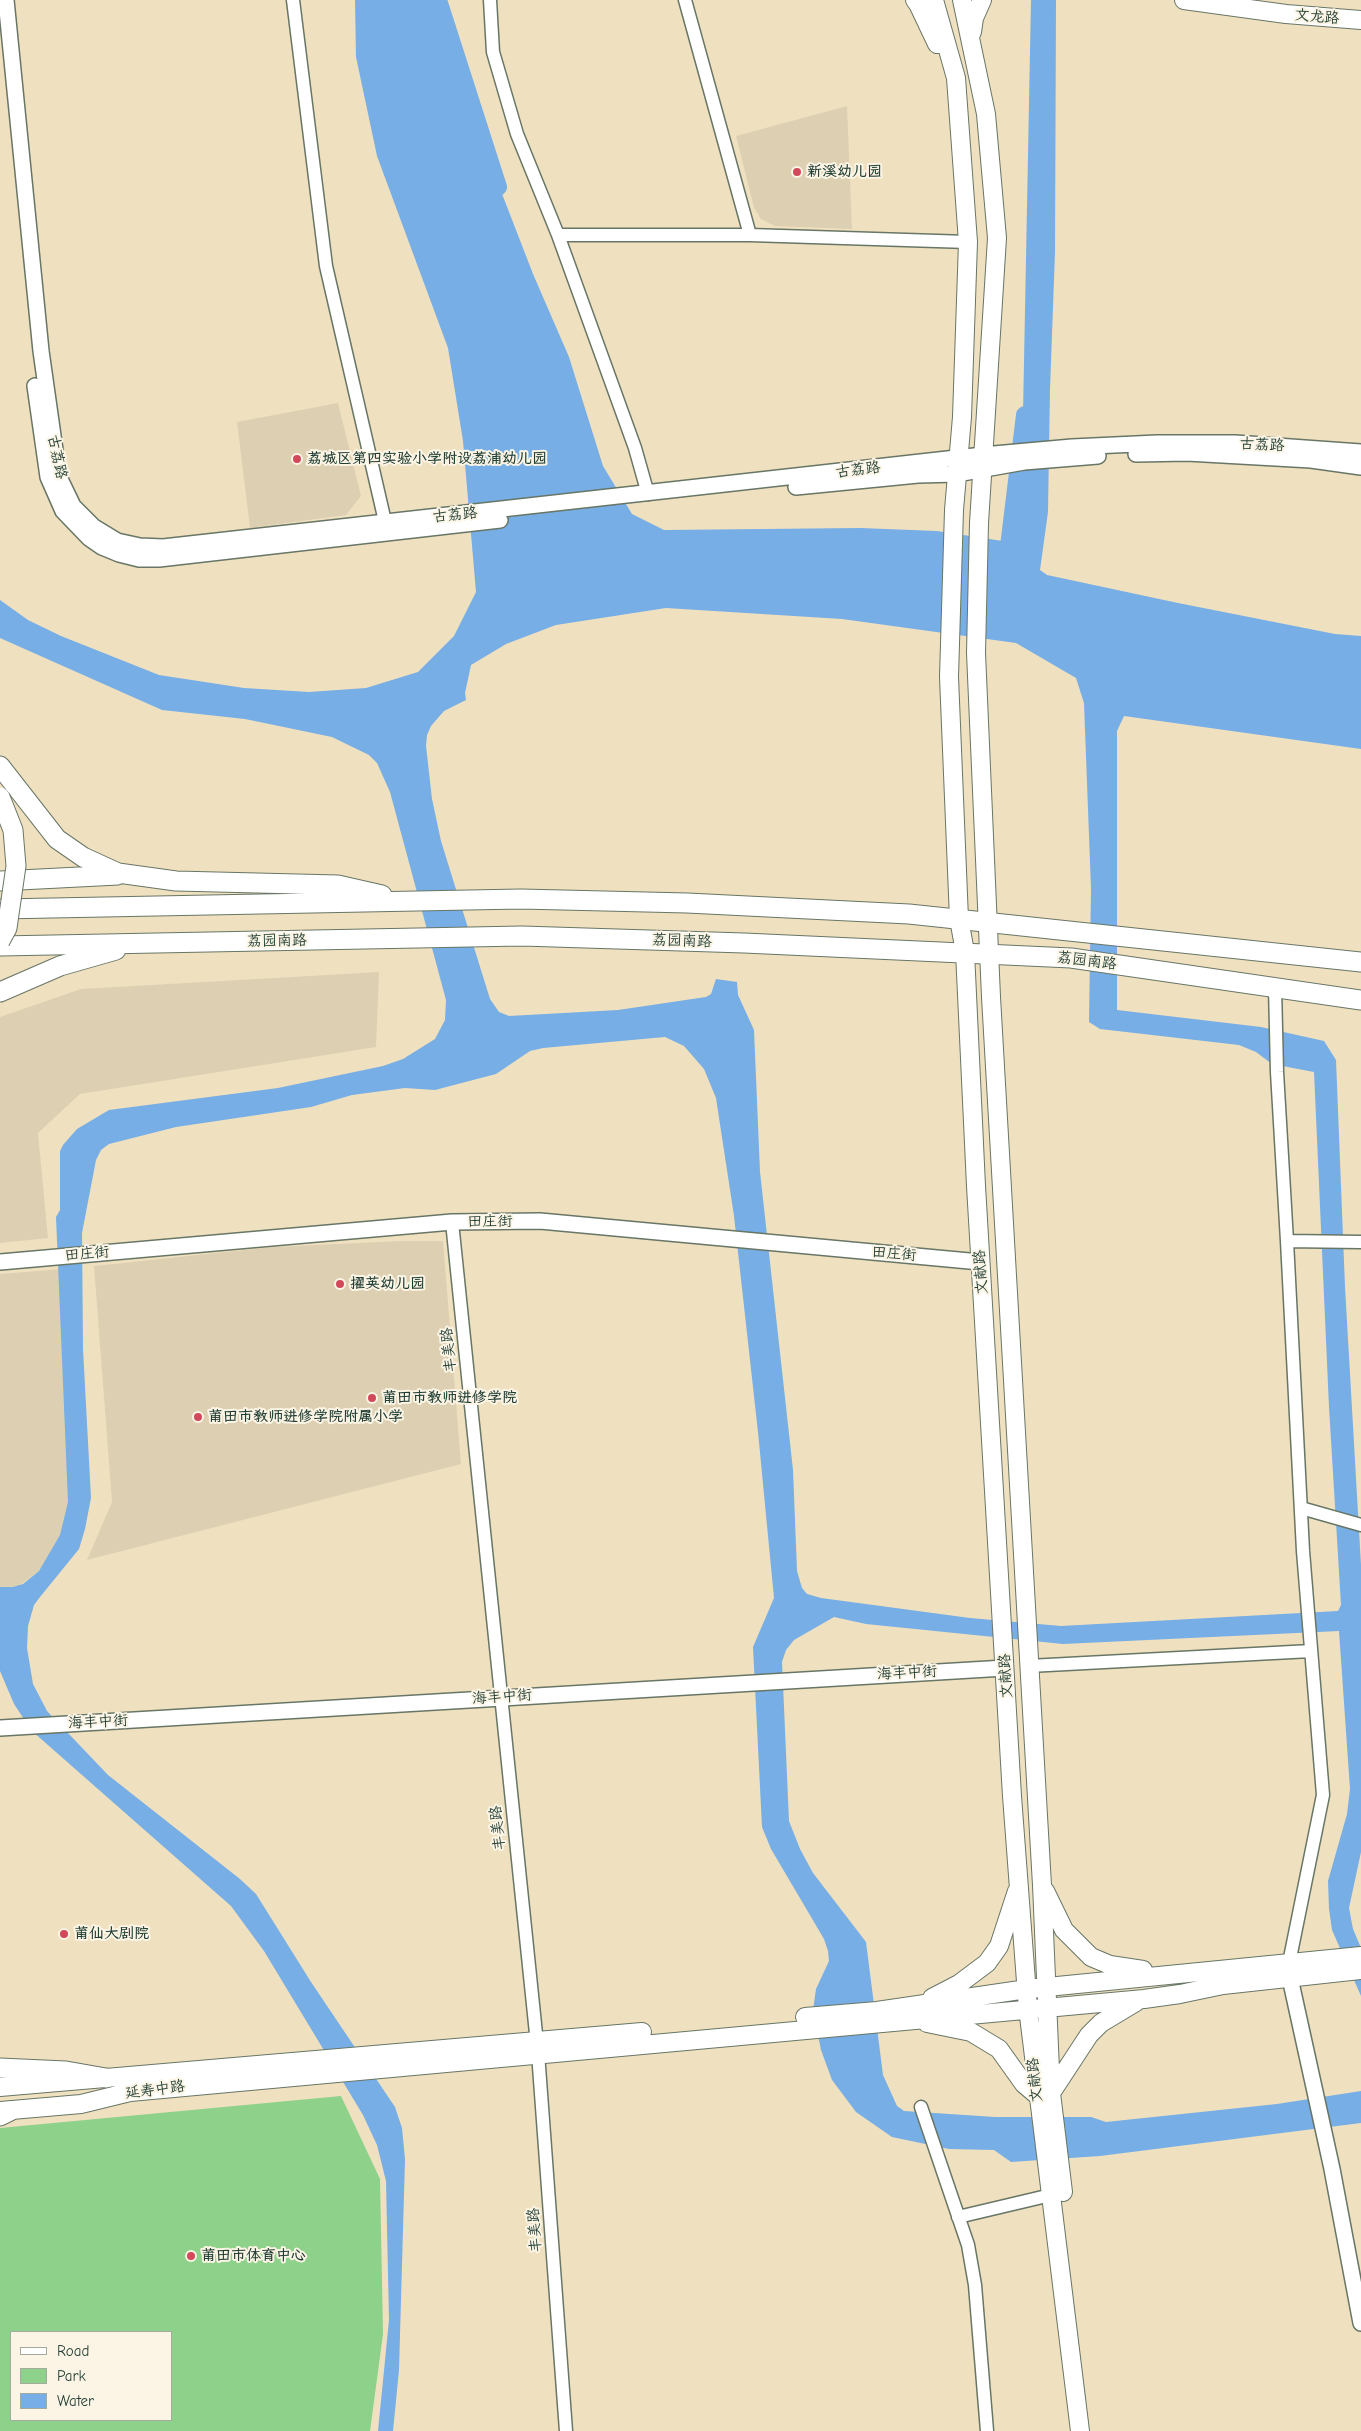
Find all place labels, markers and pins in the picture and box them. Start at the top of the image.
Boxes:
place label: 新溪幼儿园 [807,163,882,181]
marker: 新溪幼儿园 [791,166,803,178]
place label: 荔城区第四实验小学附设荔浦幼儿园 [307,450,547,468]
marker: 荔城区第四实验小学附设荔浦幼儿园 [291,453,303,465]
place label: 擢英幼儿园 [350,1275,425,1293]
marker: 擢英幼儿园 [334,1278,346,1290]
place label: 莆田市教师进修学院 [382,1389,517,1407]
marker: 莆田市教师进修学院 [366,1392,378,1404]
place label: 莆田市教师进修学院附属小学 [208,1408,403,1426]
marker: 莆田市教师进修学院附属小学 [192,1411,204,1423]
place label: 莆仙大剧院 [74,1925,149,1943]
marker: 莆仙大剧院 [58,1928,70,1940]
place label: 莆田市体育中心 [201,2247,306,2265]
marker: 莆田市体育中心 [185,2250,197,2262]

